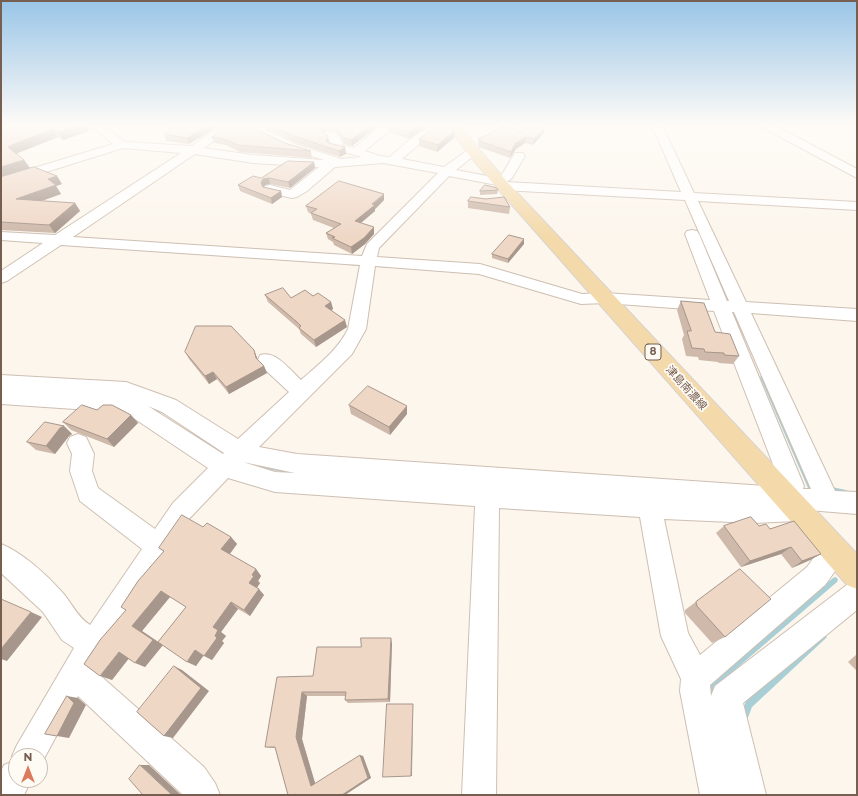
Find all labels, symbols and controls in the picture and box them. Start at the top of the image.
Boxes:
road number: 8 [645,344,661,360]
street label: 津島南濃線 [663,363,709,413]
north arrow [8,748,48,788]
text: N [24,750,32,764]

